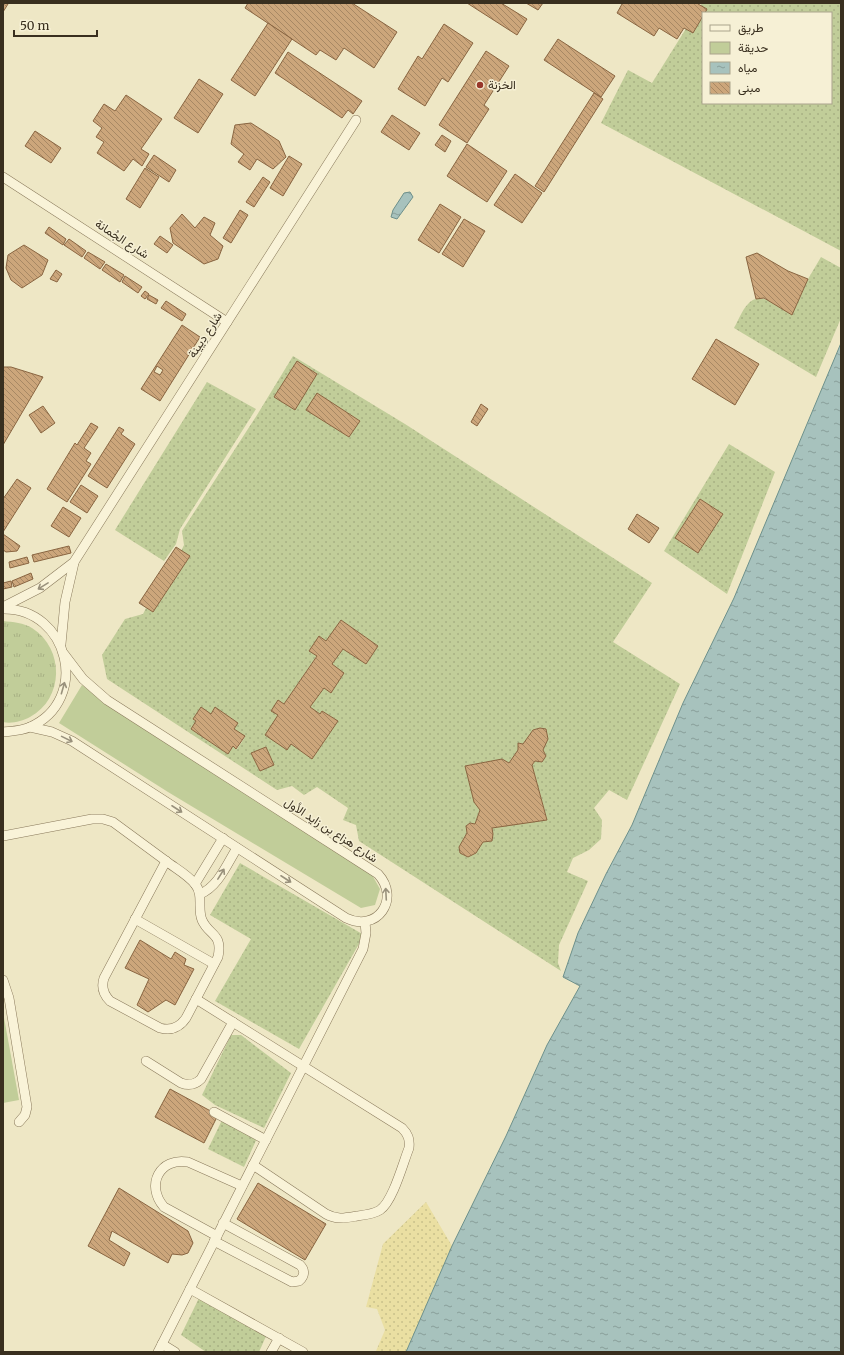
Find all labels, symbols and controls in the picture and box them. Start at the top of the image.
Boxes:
scale bar [14,12,97,38]
legend [702,12,832,104]
text: 50 m [20,18,49,33]
text: طريق [738,20,764,36]
text: حديقة [738,40,768,55]
text: مياه [738,60,757,75]
place label: الخزنة [488,77,516,93]
marker: الخزنة [475,80,485,90]
text: مبنى [738,80,760,96]
street label: شارع الجُمانة [91,216,152,263]
street label: شارع دِيينة [184,309,227,361]
one-way arrow [38,582,49,590]
one-way arrow [60,681,67,694]
one-way arrow [61,736,73,743]
street label: شارع هزاع بن زايد الأول [281,794,381,867]
one-way arrow [171,805,183,813]
one-way arrow [217,869,225,880]
one-way arrow [280,875,291,883]
one-way arrow [382,888,390,901]

